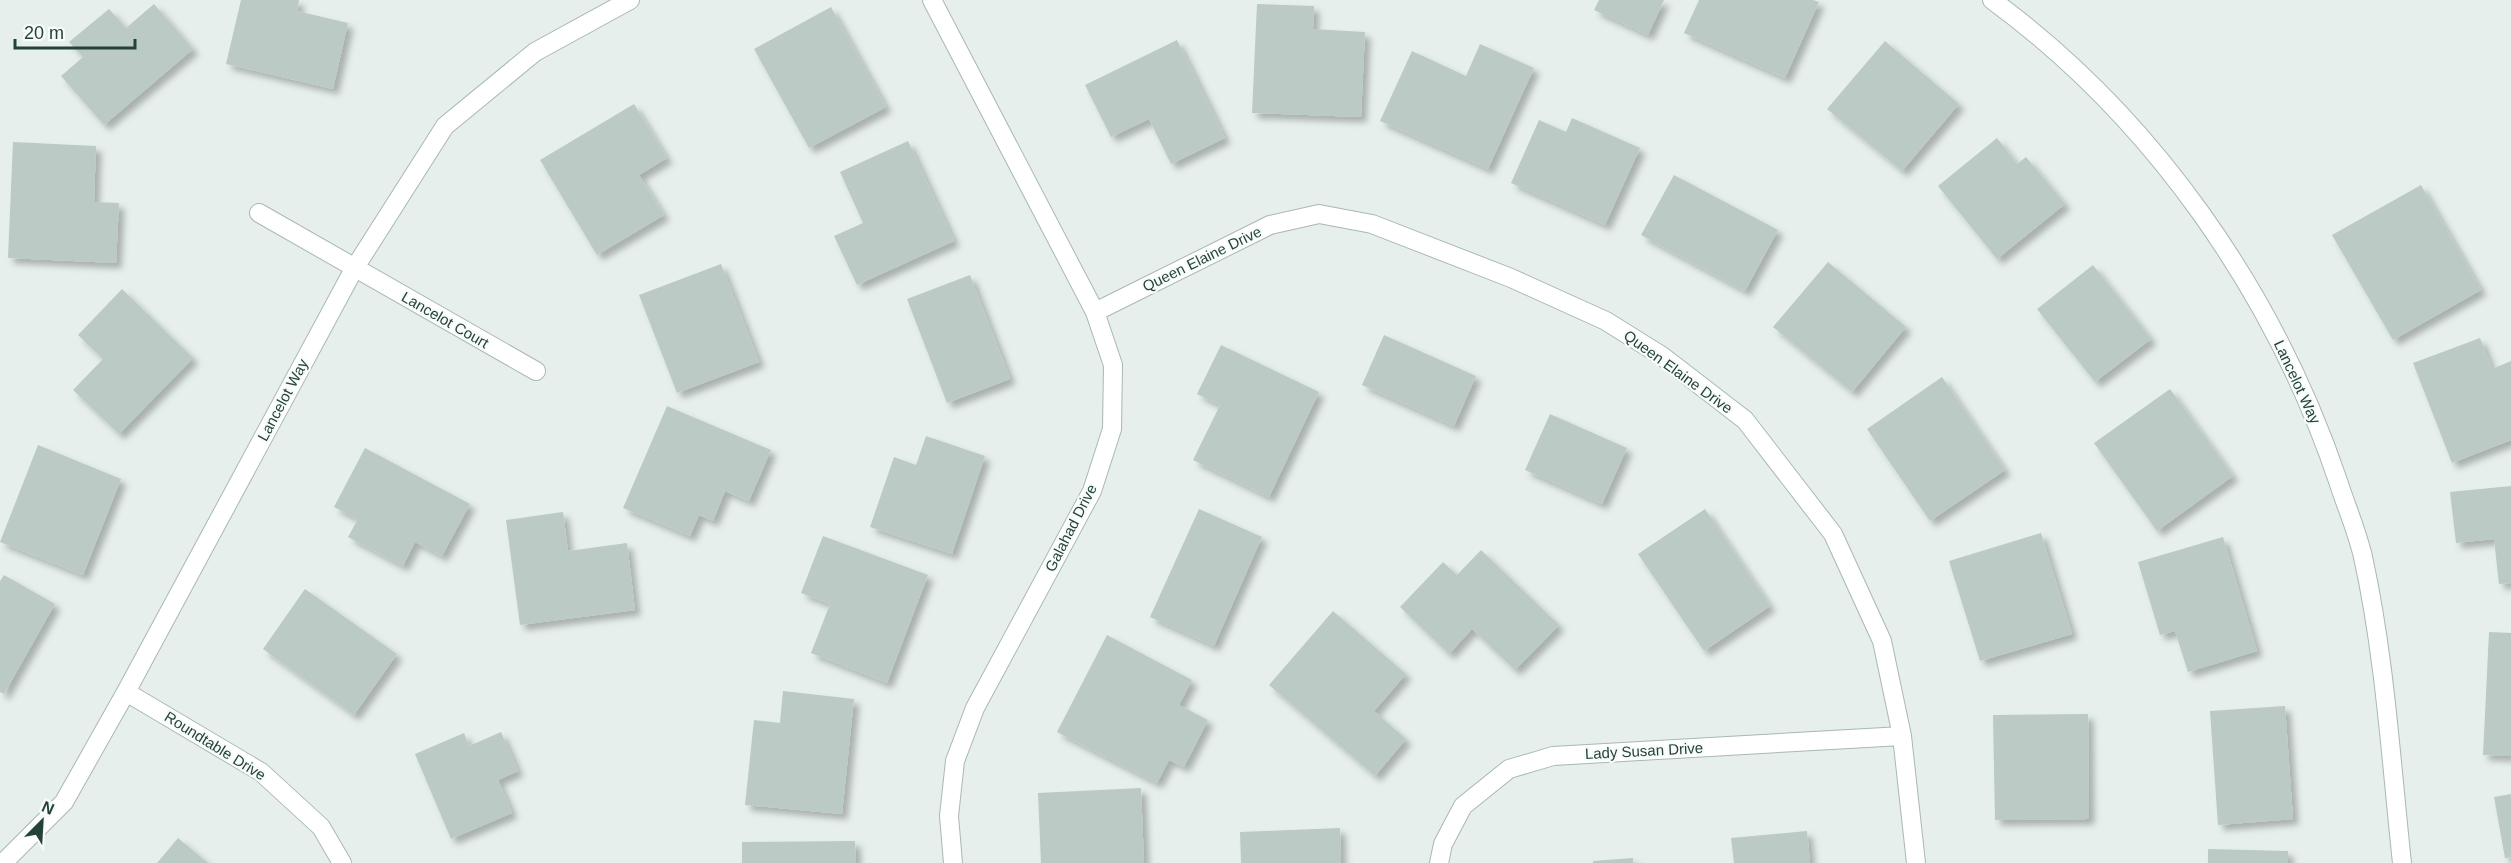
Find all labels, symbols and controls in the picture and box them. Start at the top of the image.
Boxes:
scale bar [15,12,135,50]
text: 20 m [24,23,64,43]
street label: Queen Elaine Drive [1140,222,1264,295]
street label: Lancelot Court [399,288,492,352]
street label: Queen Elaine Drive [1621,326,1736,417]
street label: Lancelot Way [2271,337,2324,427]
street label: Lancelot Way [254,355,311,444]
street label: Galahad Drive [1041,481,1100,574]
street label: Roundtable Drive [162,708,269,783]
street label: Lady Susan Drive [1584,739,1704,762]
north arrow [12,791,72,851]
text: N [39,798,57,818]

